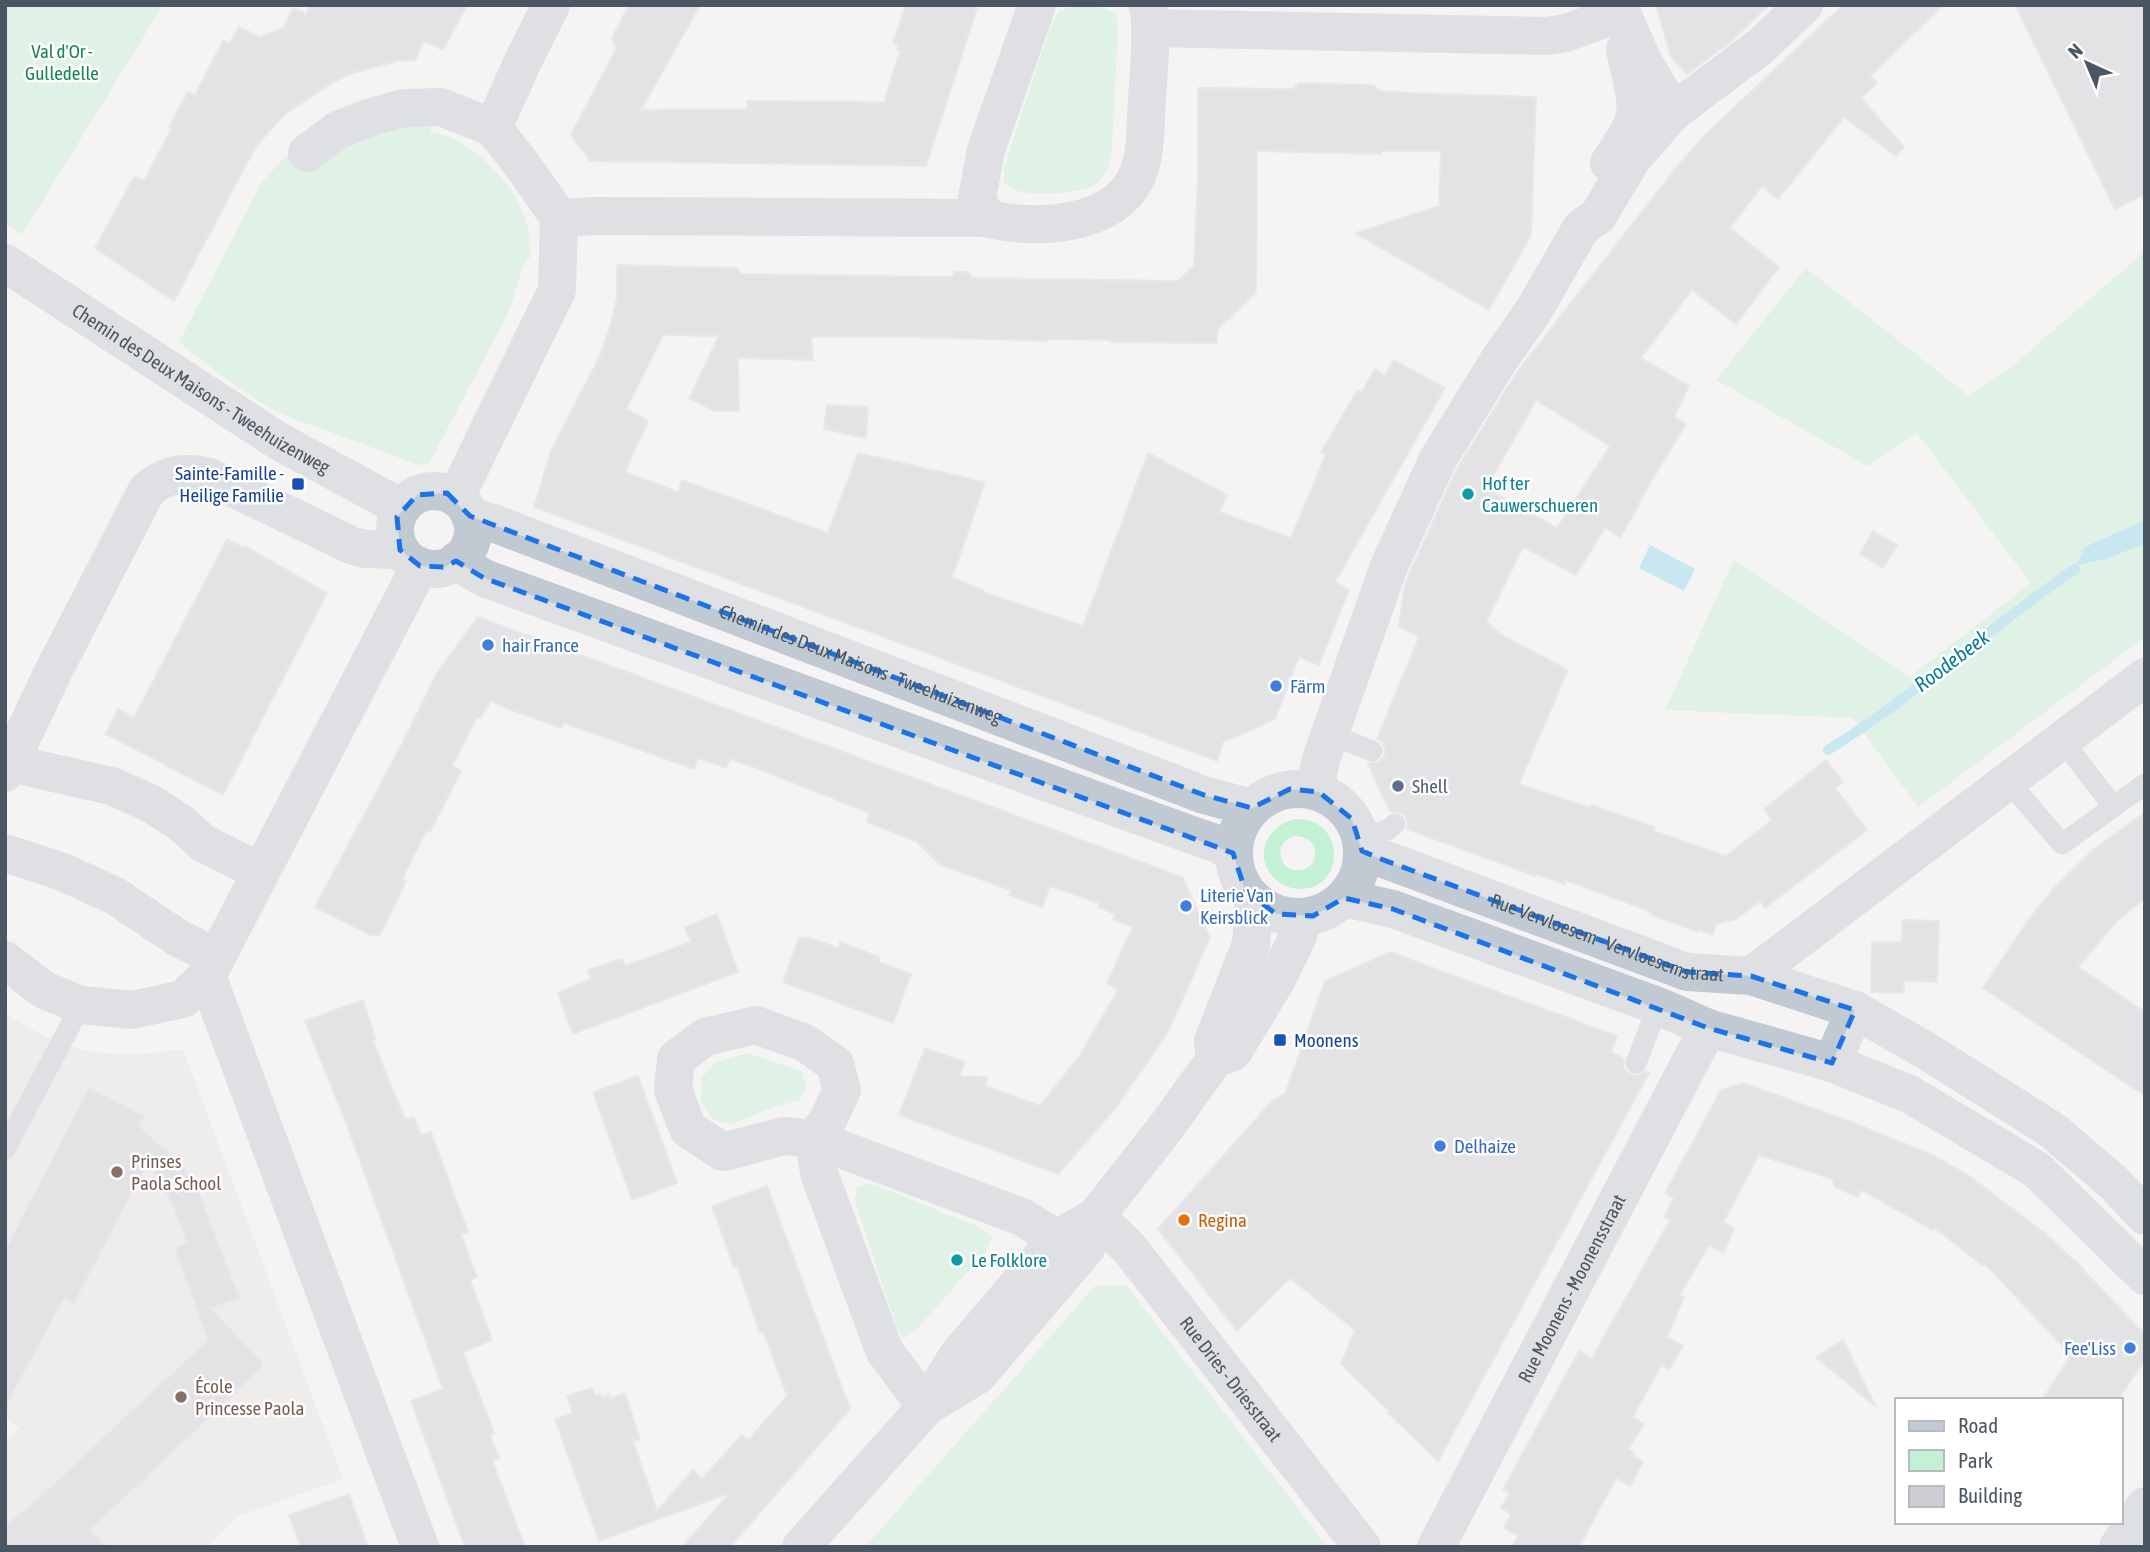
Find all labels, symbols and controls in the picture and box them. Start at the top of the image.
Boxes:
north arrow [2052,28,2122,98]
text: N [2064,39,2087,63]
park label: Val d'Or - Gulledelle [25,40,99,84]
street label: Chemin des Deux Maisons - Tweehuizenweg [68,299,335,478]
place label: Sainte-Famille - Heilige Familie [175,462,284,506]
place label: Hof ter Cauwerschueren [1482,472,1598,516]
marker: Sainte-Famille - Heilige Familie [290,476,306,492]
marker: Hof ter Cauwerschueren [1460,486,1476,502]
street label: Chemin des Deux Maisons - Tweehuizenweg [717,600,1006,728]
water label: Roodebeek [1909,624,1994,696]
place label: hair France [502,634,579,656]
marker: hair France [480,637,496,653]
place label: Färm [1290,675,1325,697]
marker: Färm [1268,678,1284,694]
place label: Shell [1412,775,1448,797]
marker: Shell [1390,778,1406,794]
place label: Literie Van Keirsblick [1200,884,1274,928]
street label: Rue Vervloesem - Vervloesemstraat [1488,889,1724,985]
marker: Literie Van Keirsblick [1178,898,1194,914]
place label: Moonens [1294,1029,1359,1051]
marker: Moonens [1272,1032,1288,1048]
place label: Delhaize [1454,1135,1516,1157]
marker: Delhaize [1432,1138,1448,1154]
place label: Prinses Paola School [131,1150,221,1194]
marker: Prinses Paola School [109,1164,125,1180]
street label: Rue Moonens - Moonensstraat [1513,1191,1630,1386]
place label: Regina [1198,1209,1247,1231]
marker: Regina [1176,1212,1192,1228]
place label: Le Folklore [971,1249,1047,1271]
marker: Le Folklore [949,1252,965,1268]
street label: Rue Dries - Driesstraat [1176,1312,1287,1446]
place label: Fee'Liss [2064,1337,2116,1359]
marker: Fee'Liss [2122,1340,2138,1356]
place label: École Princesse Paola [195,1375,304,1419]
marker: École Princesse Paola [173,1389,189,1405]
legend [1895,1398,2122,1524]
text: Road [1958,1413,1998,1437]
text: Park [1958,1448,1993,1472]
text: Building [1958,1483,2022,1507]

